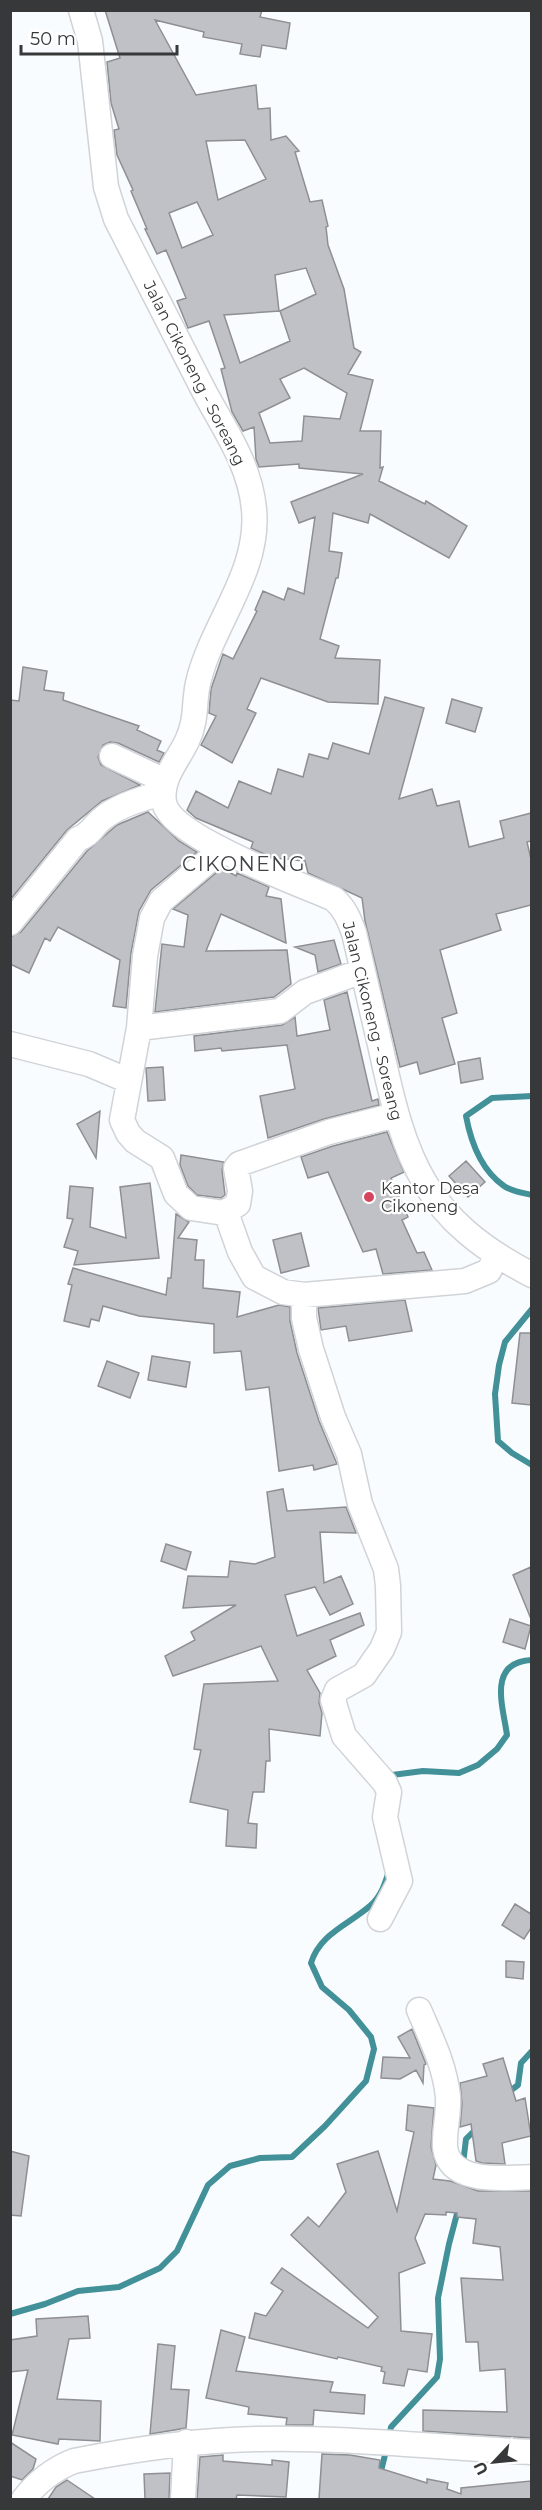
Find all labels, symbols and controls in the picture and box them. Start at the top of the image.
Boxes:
scale bar [21,18,177,56]
text: 50 m [30,28,76,50]
street label: Jalan Cikoneng - Soreang [139,277,249,469]
district label: CIKONENG [182,852,306,876]
street label: Jalan Cikoneng - Soreang [338,919,406,1123]
place label: Kantor Desa Cikoneng [381,1179,479,1216]
marker: Kantor Desa Cikoneng [362,1190,376,1204]
north arrow [464,2432,524,2492]
text: U [470,2459,492,2478]

